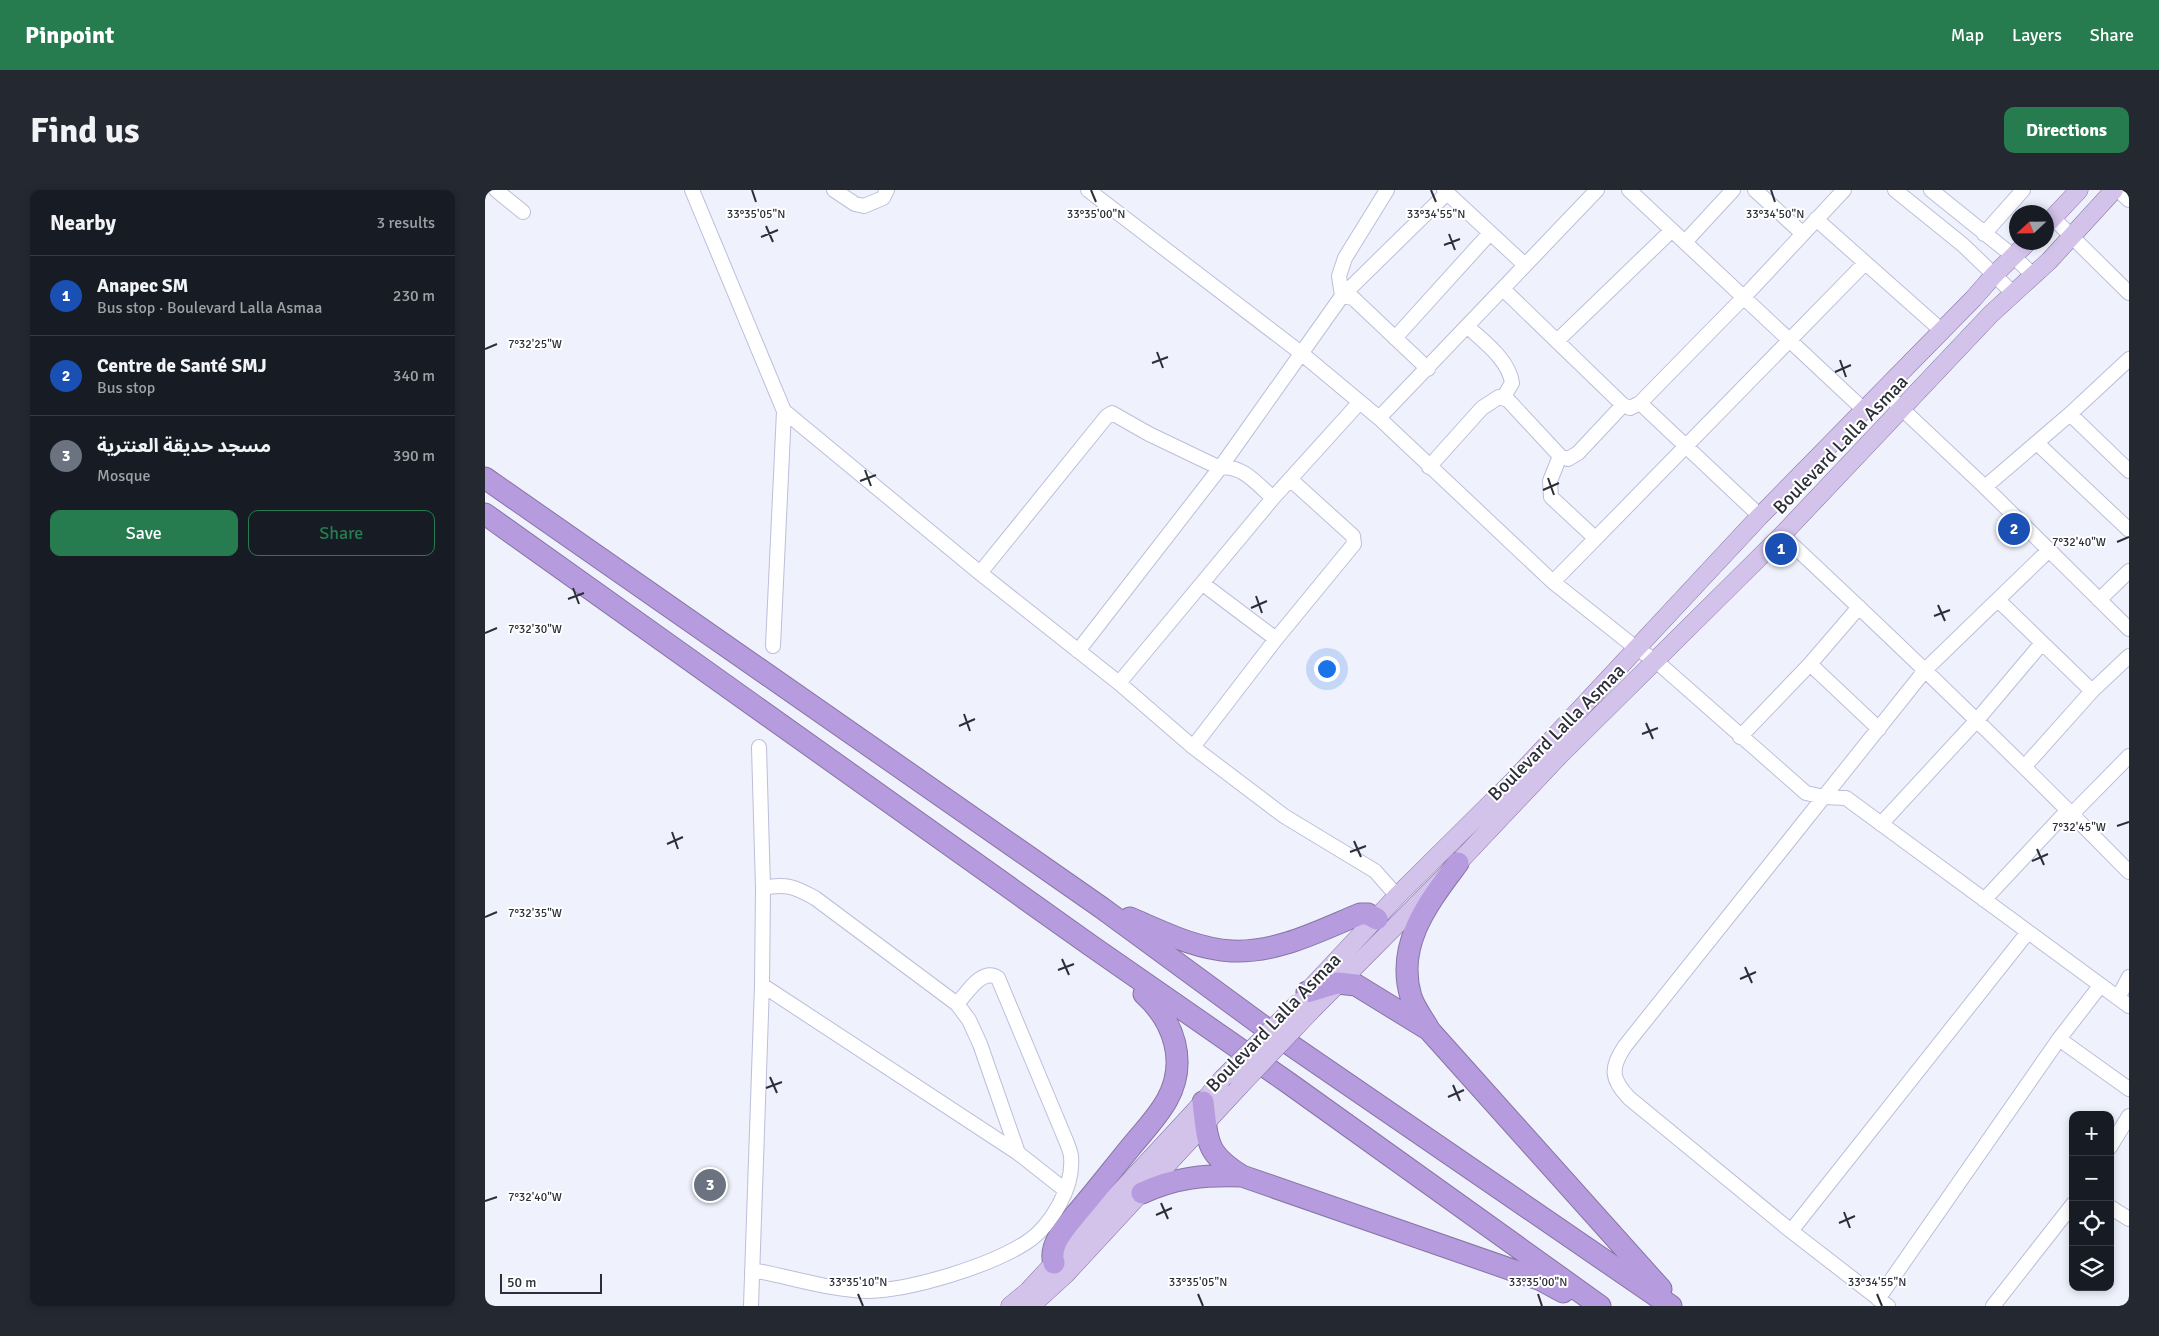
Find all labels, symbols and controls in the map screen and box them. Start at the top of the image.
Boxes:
text: Pinpoint [25,20,114,50]
text: Map [1951,24,1984,46]
text: Layers [2012,24,2062,46]
text: Share [2090,24,2134,46]
button: Directions [2004,107,2129,153]
text: Find us [30,109,140,152]
north arrow [2009,205,2054,250]
text: 33°35'05"N [727,207,785,222]
text: 33°35'00"N [1067,207,1125,222]
text: 33°34'55"N [1407,207,1465,222]
text: 33°34'50"N [1746,207,1804,222]
text: Nearby [50,210,116,236]
text: 3 results [376,213,435,233]
text: Anapec SM [97,274,188,298]
text: 1 [62,286,70,306]
text: 230 m [393,286,435,306]
text: Bus stop · Boulevard Lalla Asmaa [97,298,322,318]
text: 7°32'25"W [508,337,562,352]
text: Centre de Santé SMJ [97,354,267,378]
text: 2 [62,366,70,386]
text: 340 m [393,366,435,386]
street label: Boulevard Lalla Asmaa [1768,370,1913,519]
text: Bus stop [97,378,155,398]
text: مسجد حديقة العنترية [97,434,271,458]
text: 3 [62,446,70,466]
text: 390 m [393,446,435,466]
text: Mosque [97,466,150,486]
button: Save [50,510,238,556]
button: Share [248,510,435,556]
pin: 2 [1998,510,2030,548]
pin: 1 [1765,530,1797,568]
text: 7°32'40"W [2052,535,2106,550]
text: 7°32'30"W [508,622,562,637]
your location [1314,656,1340,682]
street label: Boulevard Lalla Asmaa [1483,659,1630,806]
text: 7°32'45"W [2052,820,2106,835]
text: 7°32'35"W [508,906,562,921]
street label: Boulevard Lalla Asmaa [1201,948,1346,1097]
map controls [2069,1111,2114,1291]
button: + [2069,1111,2114,1156]
button: − [2069,1156,2114,1201]
pin: 3 [694,1166,726,1204]
text: 7°32'40"W [508,1190,562,1205]
button: locate [2069,1201,2114,1246]
button: layers [2069,1246,2114,1291]
scale bar [500,1271,603,1294]
text: 50 m [507,1274,536,1291]
text: 33°35'10"N [829,1275,887,1290]
text: 33°35'05"N [1169,1275,1227,1290]
text: 33°35'00"N [1509,1275,1567,1290]
text: 33°34'55"N [1848,1275,1906,1290]

